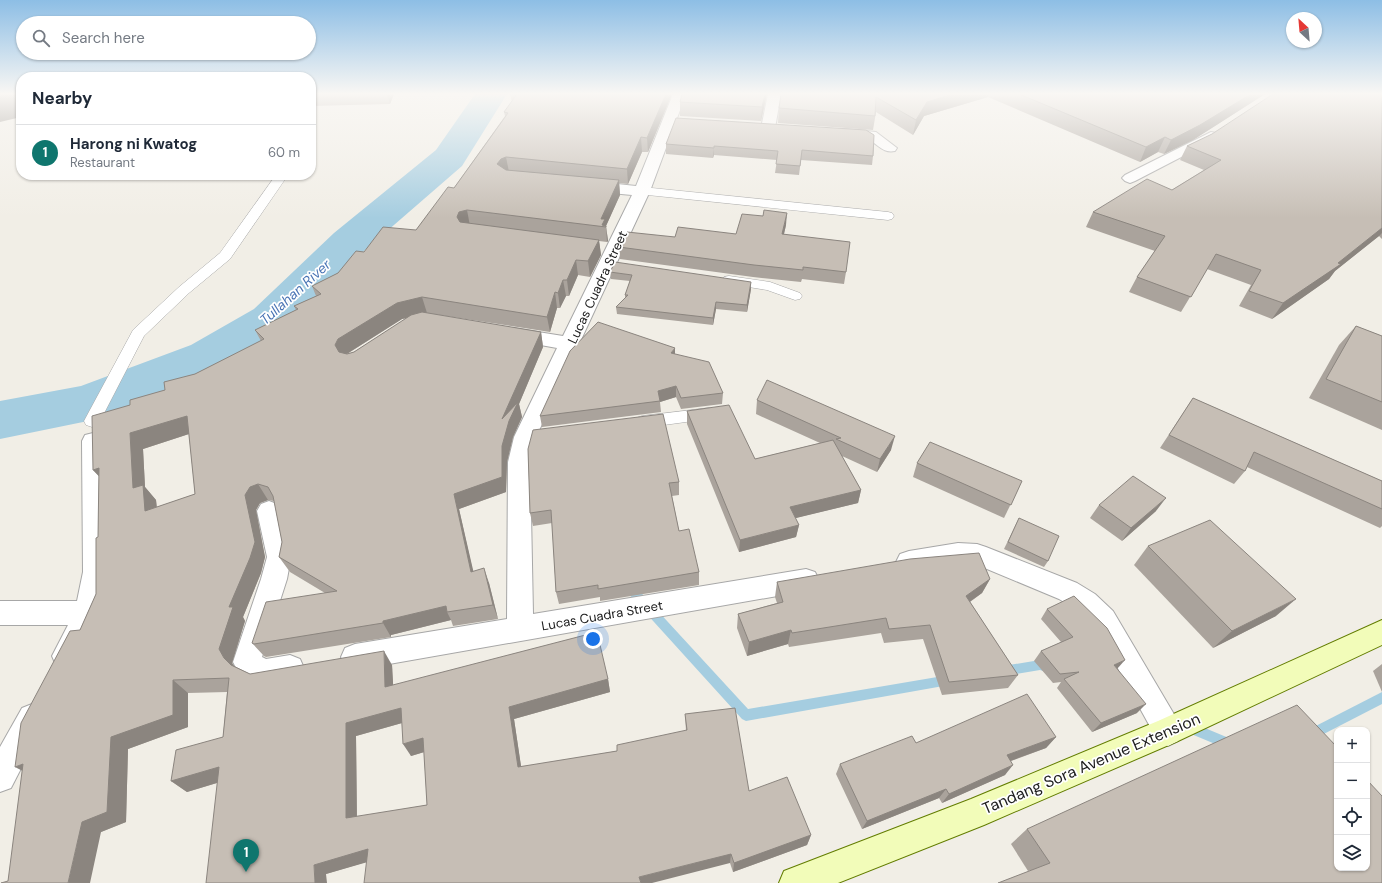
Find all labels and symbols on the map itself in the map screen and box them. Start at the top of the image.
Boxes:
north arrow [1286,12,1322,48]
street label: Lucas Cuadra Street [564,228,631,347]
water label: Tullahan River [256,255,335,329]
street label: Lucas Cuadra Street [540,596,664,635]
your location [583,629,603,649]
street label: Tandang Sora Avenue Extension [979,708,1203,819]
pin: 1 [233,839,259,872]

